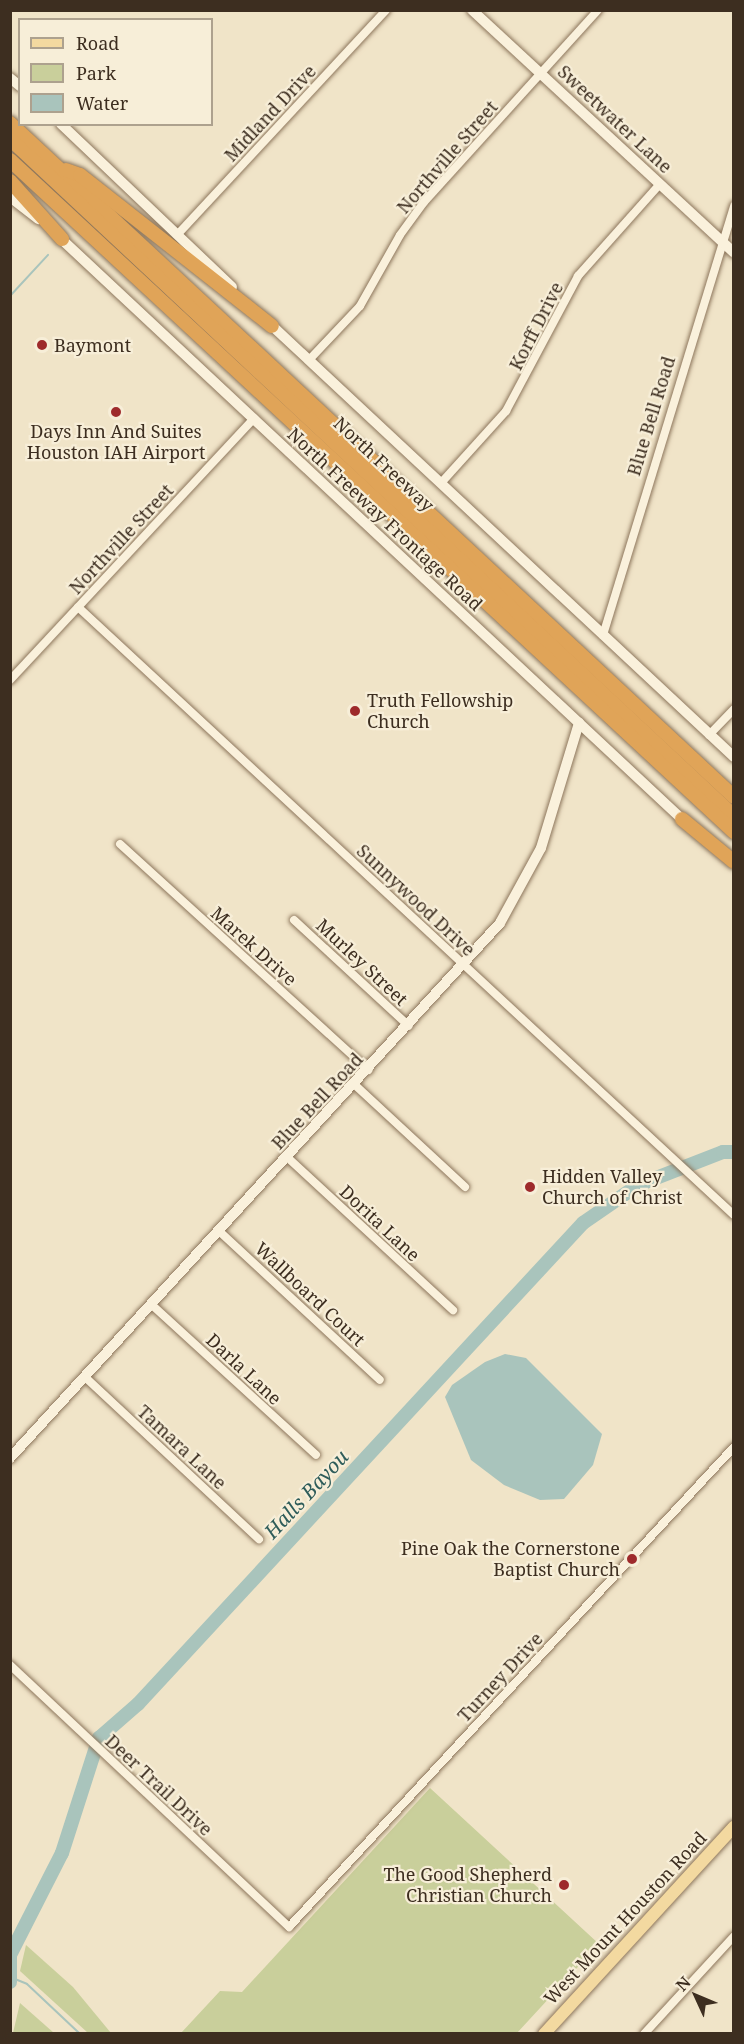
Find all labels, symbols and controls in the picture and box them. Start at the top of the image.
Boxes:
legend [18,18,213,126]
text: Road [76,31,119,55]
street label: Midland Drive [220,60,320,166]
text: Park [76,61,116,85]
street label: Sweetwater Lane [553,61,677,177]
text: Water [76,91,128,115]
street label: Northville Street [392,96,502,218]
street label: Korff Drive [505,278,567,374]
place label: Baymont [54,334,131,356]
marker: Baymont [35,338,49,352]
street label: Blue Bell Road [623,354,679,478]
marker: Days Inn And Suites Houston IAH Airport [109,405,123,419]
street label: North Freeway [330,412,438,516]
place label: Days Inn And Suites Houston IAH Airport [27,421,205,464]
street label: North Freeway Frontage Road [283,423,487,615]
street label: Northville Street [65,480,177,598]
place label: Truth Fellowship Church [367,690,513,732]
marker: Truth Fellowship Church [348,704,362,718]
street label: Sunnywood Drive [352,840,480,960]
street label: Marek Drive [207,902,301,990]
street label: Murley Street [312,914,412,1010]
street label: Blue Bell Road [267,1048,367,1154]
place label: Hidden Valley Church of Christ [542,1166,682,1208]
marker: Hidden Valley Church of Christ [523,1180,537,1194]
street label: Dorita Lane [336,1181,424,1265]
street label: Wallboard Court [251,1238,369,1350]
street label: Darla Lane [202,1329,286,1409]
street label: Tamara Lane [133,1400,231,1494]
water label: Halls Bayou [259,1445,353,1543]
place label: Pine Oak the Cornerstone Baptist Church [401,1538,620,1580]
marker: Pine Oak the Cornerstone Baptist Church [625,1552,639,1566]
street label: Turney Drive [453,1628,547,1726]
street label: Deer Trail Drive [101,1730,217,1840]
street label: West Mount Houston Road [539,1827,711,2009]
place label: The Good Shepherd Christian Church [383,1864,552,1906]
marker: The Good Shepherd Christian Church [557,1878,571,1892]
north arrow [666,1966,726,2026]
text: N [671,1971,695,1996]

